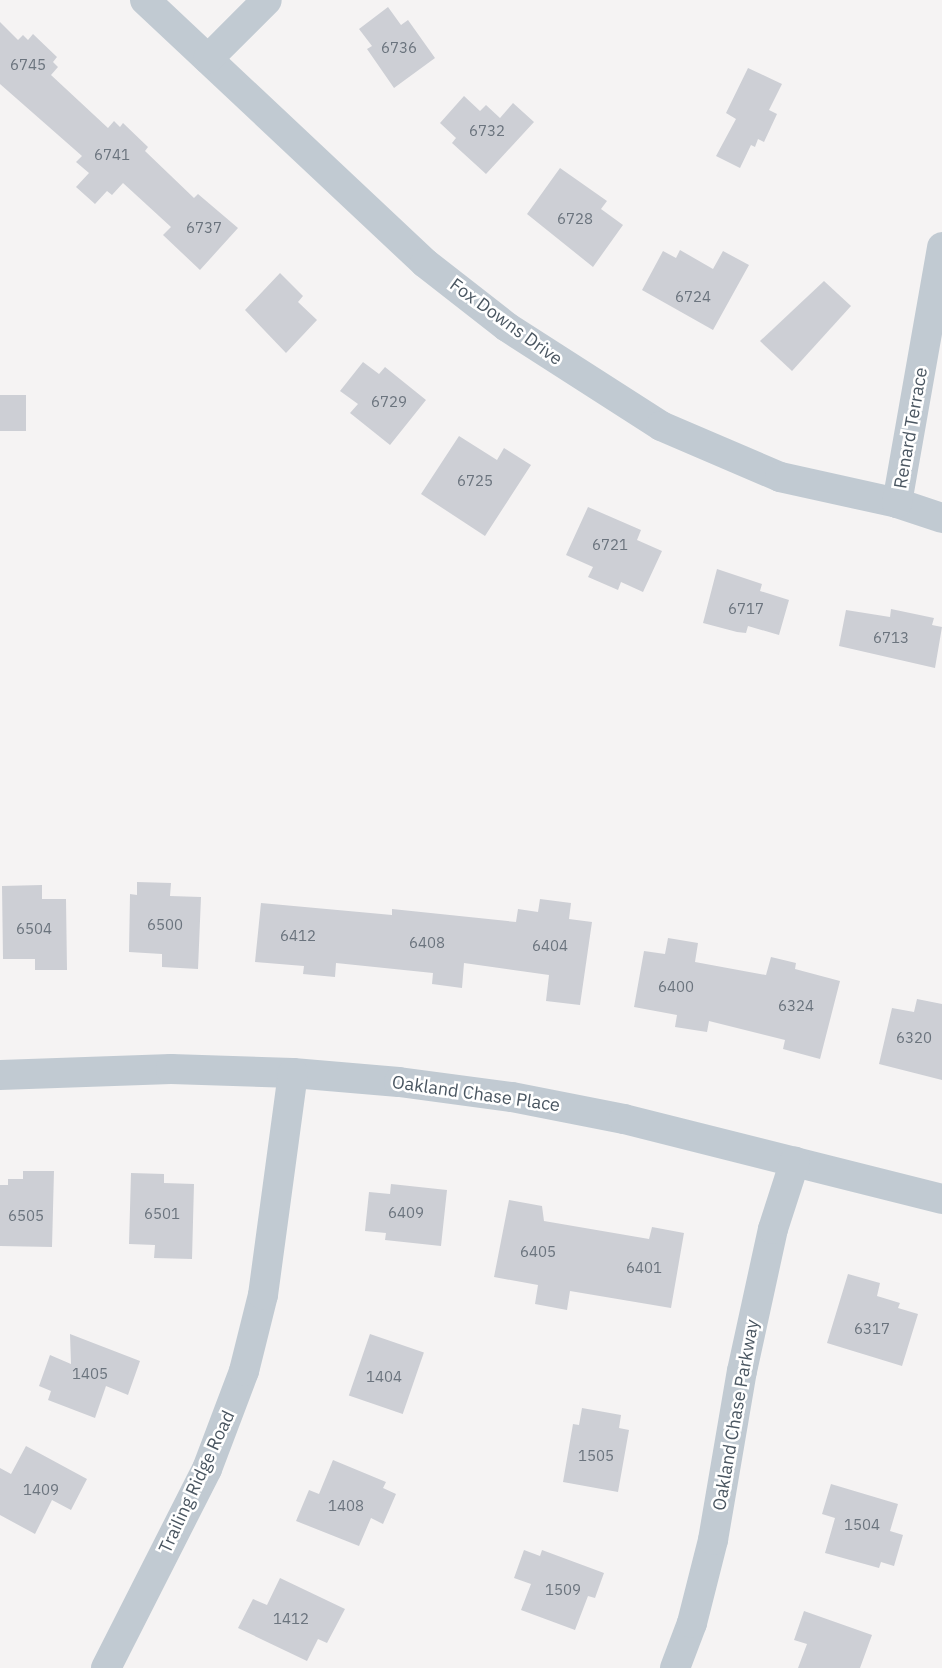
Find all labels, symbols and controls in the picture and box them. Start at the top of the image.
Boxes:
house number: 6736 [381,39,417,57]
house number: 6745 [10,56,46,74]
house number: 6732 [469,122,505,140]
house number: 6741 [94,146,130,164]
house number: 6728 [557,210,593,228]
house number: 6737 [186,219,222,237]
street label: Fox Downs Drive [446,274,566,370]
house number: 6724 [675,288,711,306]
street label: Renard Terrace [890,366,932,490]
house number: 6729 [371,393,407,411]
house number: 6725 [457,472,493,490]
house number: 6721 [592,536,628,554]
house number: 6717 [728,600,764,618]
house number: 6713 [873,629,909,647]
house number: 6500 [147,916,183,934]
house number: 6504 [16,920,52,938]
house number: 6412 [280,927,316,945]
house number: 6408 [409,934,445,952]
house number: 6404 [532,937,568,955]
house number: 6400 [658,978,694,996]
house number: 6324 [778,997,814,1015]
house number: 6320 [896,1029,932,1047]
street label: Oakland Chase Place [391,1072,561,1116]
house number: 6409 [388,1204,424,1222]
house number: 6501 [144,1205,180,1223]
house number: 6505 [8,1207,44,1225]
house number: 6405 [520,1243,556,1261]
house number: 6401 [626,1259,662,1277]
street label: Oakland Chase Parkway [709,1318,763,1512]
house number: 6317 [854,1320,890,1338]
house number: 1405 [72,1365,108,1383]
house number: 1404 [366,1368,402,1386]
street label: Trailing Ridge Road [154,1407,240,1557]
house number: 1505 [578,1447,614,1465]
house number: 1409 [23,1481,59,1499]
house number: 1408 [328,1497,364,1515]
house number: 1504 [844,1516,880,1534]
house number: 1509 [545,1581,581,1599]
house number: 1412 [273,1610,309,1628]

